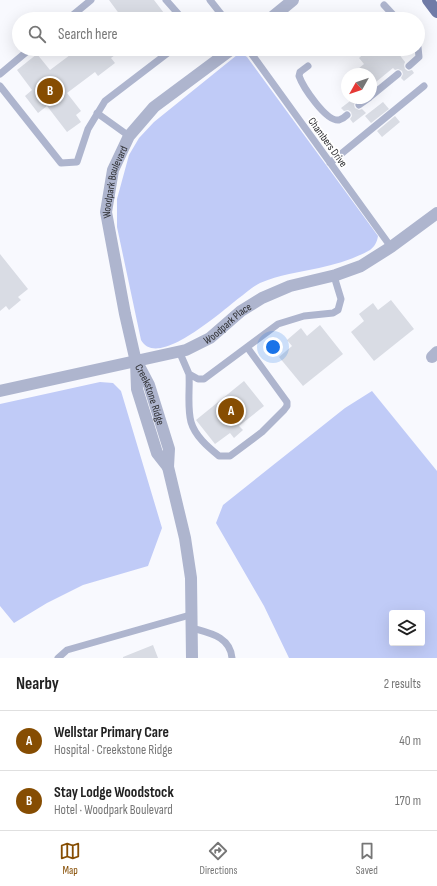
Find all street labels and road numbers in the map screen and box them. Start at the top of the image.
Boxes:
street label: Chambers Drive [305,115,350,170]
street label: Woodpark Boulevard [100,143,131,219]
street label: Woodpark Place [202,300,254,347]
street label: Creekstone Ridge [132,362,167,427]

